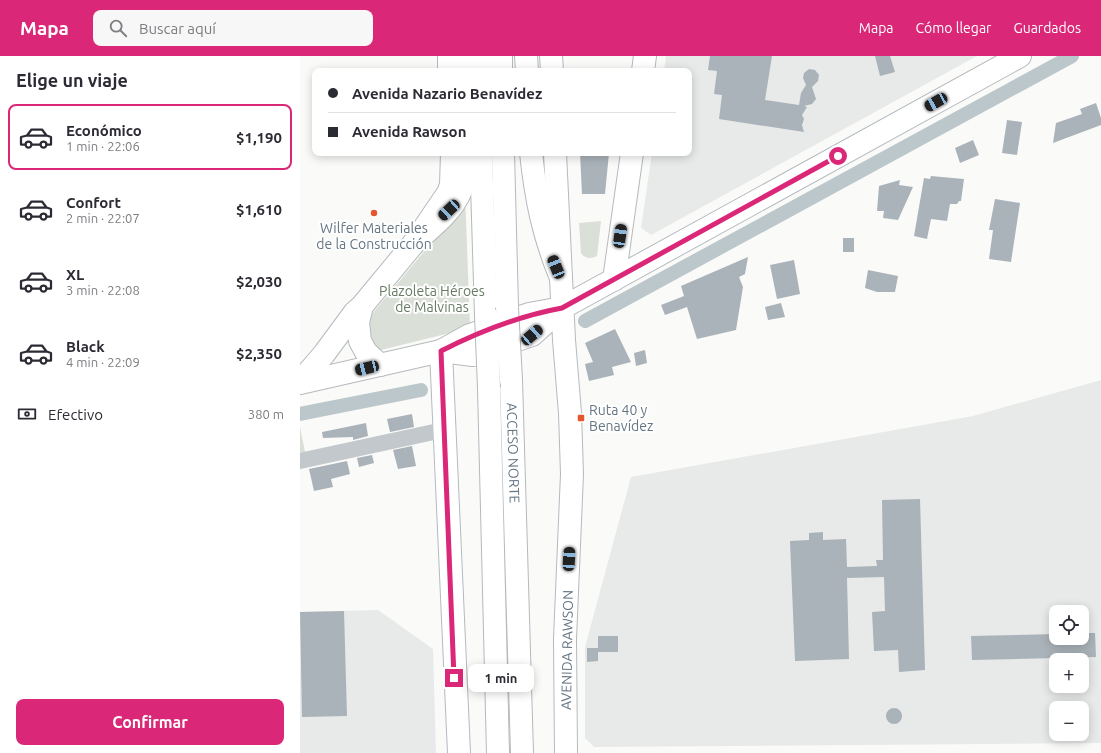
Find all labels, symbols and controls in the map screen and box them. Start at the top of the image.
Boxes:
search box [93,10,373,46]
text: Mapa [20,17,69,39]
icon: search [107,17,129,39]
text: Buscar aquí [139,20,216,37]
text: Mapa [859,20,894,36]
text: Cómo llegar [916,20,991,36]
text: Guardados [1013,20,1081,36]
text: Elige un viaje [16,70,128,90]
text: Avenida Nazario Benavídez [352,85,542,102]
car [923,91,949,113]
icon: car [18,119,54,155]
text: Económico [66,122,142,139]
text: Avenida Rawson [352,123,466,140]
text: $1,190 [236,129,282,146]
text: 1 min · 22:06 [66,139,140,153]
route start [829,147,847,165]
icon: car [18,191,54,227]
text: Confort [66,194,121,211]
car [436,197,462,223]
text: $1,610 [236,201,282,218]
marker: Wilfer Materiales de la Construcción [369,208,379,218]
text: 2 min · 22:07 [66,211,140,225]
place label: Wilfer Materiales de la Construcción [316,220,432,252]
car [612,223,628,249]
car [546,254,566,280]
icon: car [18,263,54,299]
text: XL [66,266,84,283]
text: $2,030 [236,273,282,290]
text: 3 min · 22:08 [66,283,140,297]
park label: Plazoleta Héroes de Malvinas [379,283,485,315]
car [519,323,545,347]
icon: car [18,335,54,371]
text: Black [66,338,105,355]
text: $2,350 [236,345,282,362]
text: 4 min · 22:09 [66,355,140,369]
car [354,359,380,377]
street label: ACCESO NORTE [504,402,523,504]
place label: Ruta 40 y Benavídez [589,402,653,434]
icon: cash [16,403,38,425]
text: Efectivo [48,406,103,423]
text: 380 m [248,407,284,421]
marker: Ruta 40 y Benavídez [576,413,586,423]
car [562,547,576,571]
street label: AVENIDA RAWSON [558,590,576,710]
map controls [1049,605,1089,741]
button: locate [1049,605,1089,645]
button: + [1049,653,1089,693]
callout: 1 min [468,664,534,692]
route end [445,669,463,687]
text: 1 min [485,671,517,685]
button: Confirmar [16,699,284,745]
button: − [1049,701,1089,741]

